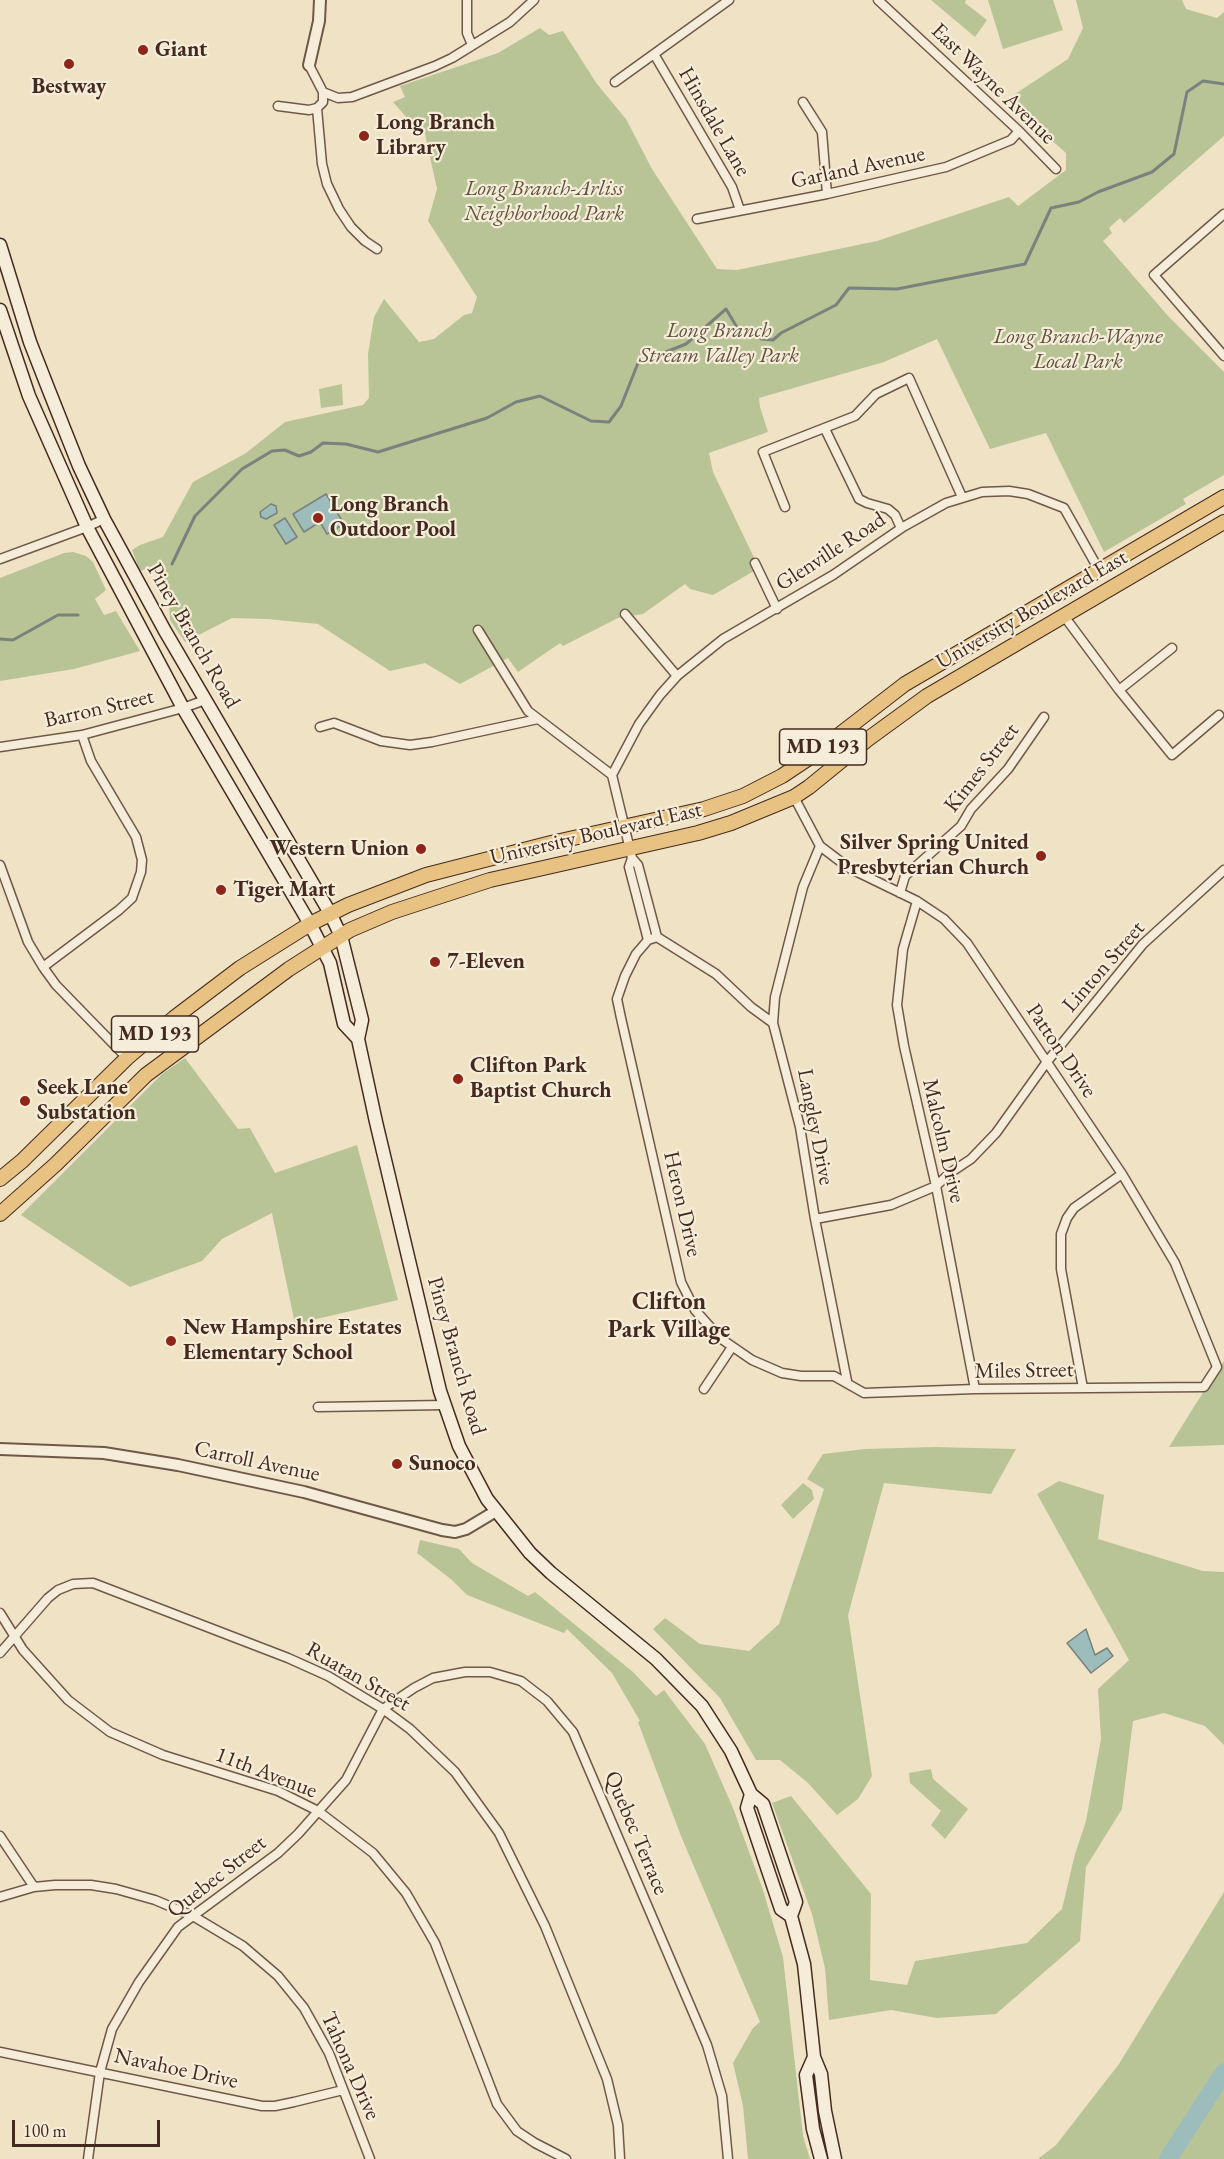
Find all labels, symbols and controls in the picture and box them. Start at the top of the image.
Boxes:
street label: East Wayne Avenue [925,18,1061,150]
place label: Giant [155,37,207,63]
marker: Giant [136,43,150,57]
marker: Bestway [62,57,76,71]
street label: Hinsdale Lane [672,63,756,181]
place label: Bestway [32,74,106,100]
place label: Long Branch Library [376,110,495,162]
marker: Long Branch Library [357,129,371,143]
street label: Garland Avenue [788,141,928,195]
park label: Long Branch-Arliss Neighborhood Park [464,176,624,228]
park label: Long Branch Stream Valley Park [639,318,799,370]
park label: Long Branch-Wayne Local Park [993,324,1163,376]
place label: Long Branch Outdoor Pool [330,492,456,544]
street label: Glenville Road [771,507,891,597]
marker: Long Branch Outdoor Pool [311,511,325,525]
street label: University Boulevard East [932,544,1132,676]
street label: Piney Branch Road [141,559,245,713]
street label: Barron Street [42,684,156,734]
street label: Kimes Street [939,718,1025,818]
road number: MD 193 [780,729,866,765]
street label: University Boulevard East [488,797,704,871]
place label: Silver Spring United Presbyterian Church [837,830,1029,882]
place label: Western Union [269,836,409,862]
marker: Western Union [414,842,428,856]
marker: Silver Spring United Presbyterian Church [1034,849,1048,863]
place label: Tiger Mart [233,877,335,903]
marker: Tiger Mart [214,883,228,897]
street label: Linton Street [1057,916,1151,1018]
place label: 7-Eleven [447,949,525,975]
marker: 7-Eleven [428,955,442,969]
street label: Patton Drive [1020,999,1102,1103]
road number: MD 193 [112,1016,198,1052]
place label: Clifton Park Baptist Church [470,1053,611,1104]
street label: Langley Drive [791,1067,839,1187]
marker: Clifton Park Baptist Church [451,1072,465,1086]
place label: Seek Lane Substation [37,1075,136,1126]
street label: Malcolm Drive [916,1076,970,1206]
marker: Seek Lane Substation [18,1094,32,1108]
street label: Heron Drive [657,1149,707,1259]
street label: Piney Branch Road [421,1274,491,1438]
district label: Clifton Park Village [608,1288,730,1344]
place label: New Hampshire Estates Elementary School [183,1315,402,1366]
marker: New Hampshire Estates Elementary School [164,1334,178,1348]
street label: Miles Street [974,1357,1074,1385]
street label: Carroll Avenue [192,1436,322,1488]
place label: Sunoco [409,1451,476,1477]
marker: Sunoco [390,1457,404,1471]
street label: Ruatan Street [301,1637,415,1717]
street label: 11th Avenue [211,1742,321,1804]
street label: Quebec Terrace [598,1767,674,1899]
street label: Quebec Street [162,1830,272,1924]
street label: Tahona Drive [315,2008,385,2124]
street label: Navahoe Drive [112,2043,240,2095]
scale bar [15,2108,164,2146]
text: 100 m [23,2119,67,2142]

